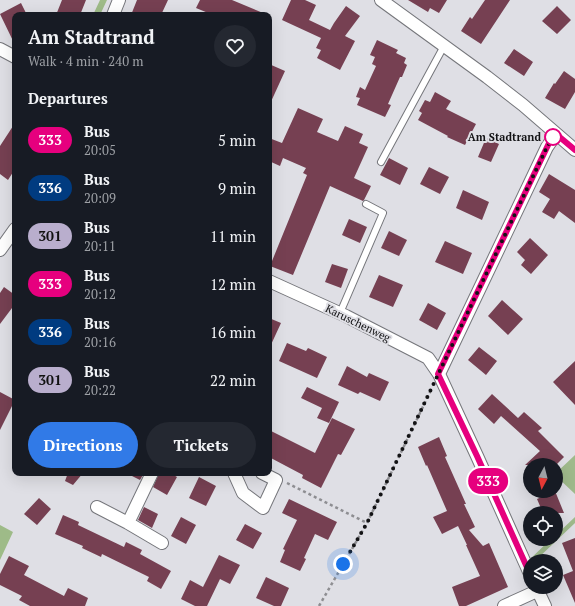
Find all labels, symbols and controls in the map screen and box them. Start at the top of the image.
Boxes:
text: Am Stadtrand [28,24,155,49]
button: heart [214,25,256,67]
text: Walk · 4 min · 240 m [28,52,143,70]
text: Departures [28,88,108,108]
text: Bus [84,121,110,141]
marker: Am Stadtrand [544,128,562,146]
text: 333 [38,130,62,149]
text: 5 min [218,130,256,150]
place label: Am Stadtrand [468,130,541,144]
text: 20:05 [84,141,116,159]
text: Bus [84,169,110,189]
text: 336 [38,178,62,197]
text: 9 min [218,178,256,198]
text: 20:09 [84,189,116,207]
text: Bus [84,217,110,237]
text: 301 [38,226,62,245]
text: 11 min [210,226,256,246]
text: 20:11 [84,237,116,255]
text: Bus [84,265,110,285]
text: 333 [38,274,62,293]
text: 12 min [210,274,256,294]
text: 20:12 [84,285,116,303]
street label: Karuschenweg [323,301,393,345]
text: Bus [84,313,110,333]
text: 336 [38,322,62,341]
text: 16 min [210,322,256,342]
text: 20:16 [84,333,116,351]
text: Bus [84,361,110,381]
text: 301 [38,370,62,389]
text: 22 min [210,370,256,390]
text: 20:22 [84,381,116,399]
button: Directions [28,422,138,468]
button: Tickets [146,422,256,468]
north arrow [523,458,563,498]
map controls [523,458,563,594]
line badge: 333 [465,468,511,494]
text: 333 [476,471,500,490]
button: locate [523,506,563,546]
your location [333,554,353,574]
button: layers [523,554,563,594]

